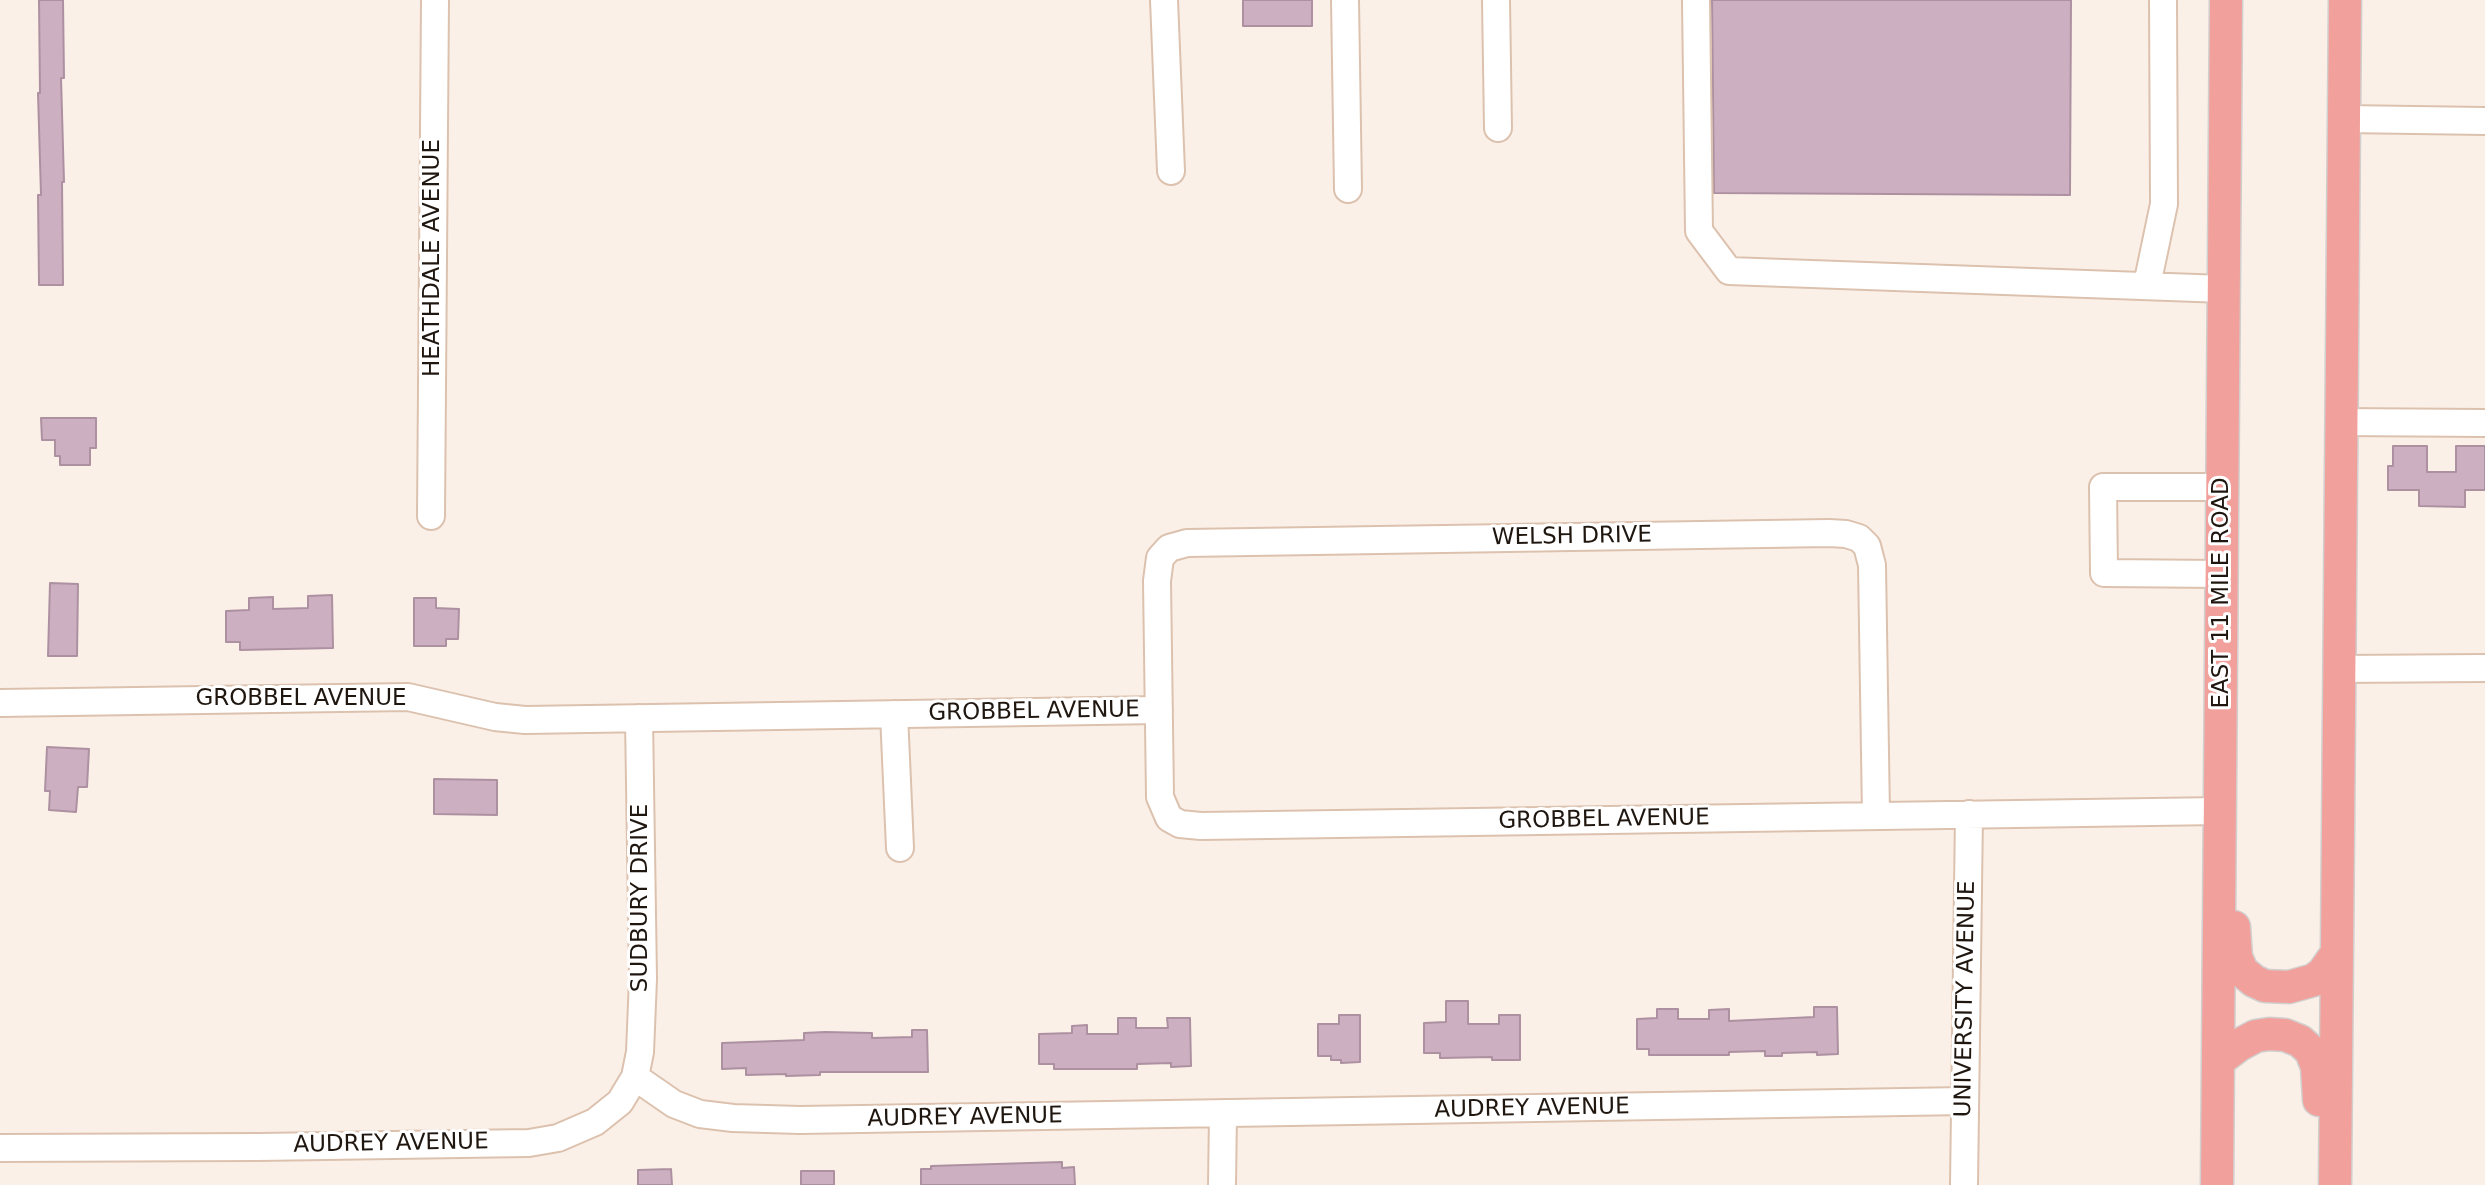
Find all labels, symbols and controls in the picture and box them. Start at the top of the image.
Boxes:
street label: HEATHDALE AVENUE [419,139,447,377]
street label: EAST 11 MILE ROAD [2208,477,2236,709]
street label: WELSH DRIVE [1492,522,1652,552]
street label: GROBBEL AVENUE [195,685,407,713]
street label: GROBBEL AVENUE [928,696,1140,728]
street label: SUDBURY DRIVE [627,804,655,992]
street label: GROBBEL AVENUE [1498,804,1710,836]
street label: UNIVERSITY AVENUE [1950,880,1982,1118]
street label: AUDREY AVENUE [1434,1093,1630,1125]
street label: AUDREY AVENUE [867,1102,1063,1134]
street label: AUDREY AVENUE [293,1128,489,1160]

